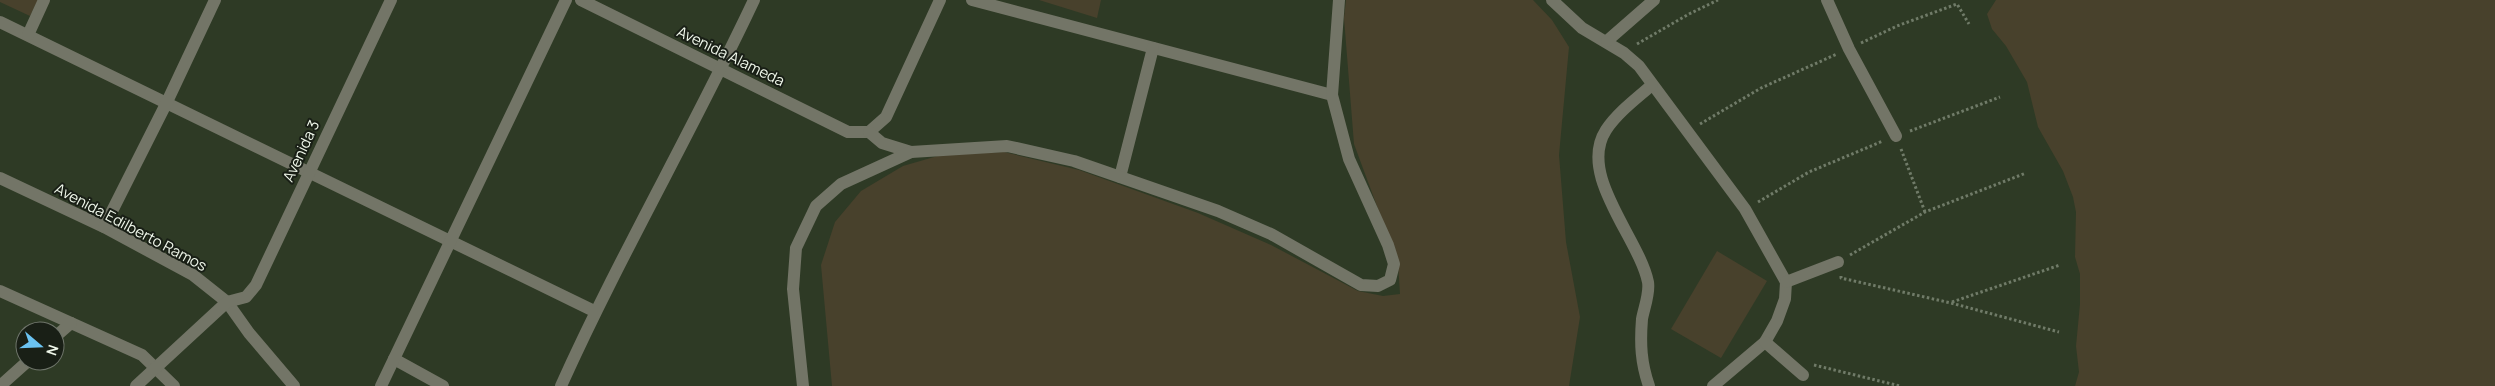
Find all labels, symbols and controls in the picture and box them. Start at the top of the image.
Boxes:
street label: Avenida Alameda [674,21,788,91]
street label: Avenida 3 [278,117,324,185]
street label: Avenida Edilberto Ramos [51,178,211,276]
north arrow [15,321,65,371]
text: N [42,343,63,358]

